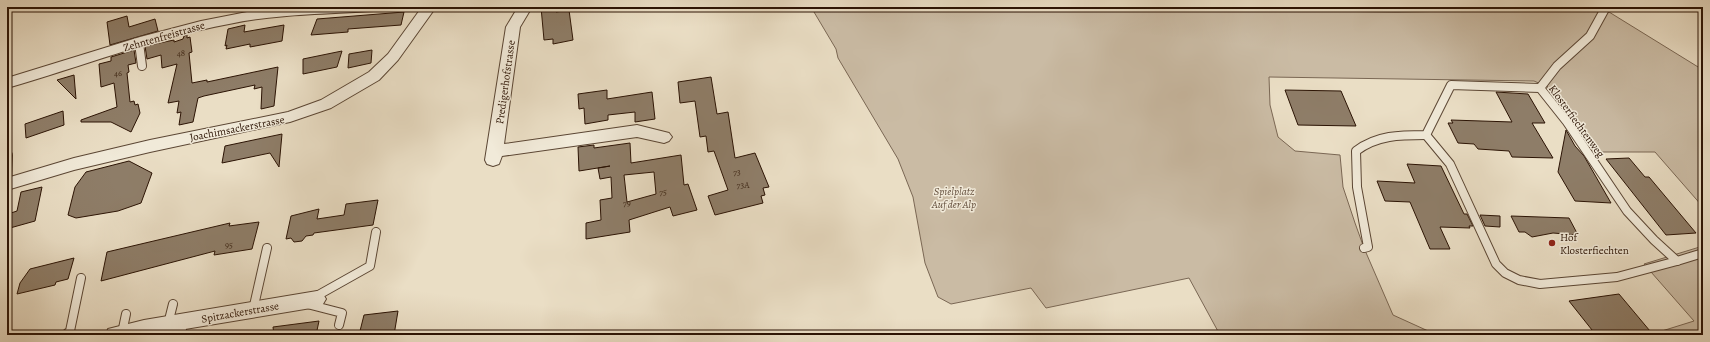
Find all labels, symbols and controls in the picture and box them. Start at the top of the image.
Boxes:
street label: Zehntenfreistrasse [122,18,207,55]
street label: Predigerhofstrasse [492,39,519,125]
house number: 48 [177,47,185,59]
house number: 46 [114,67,122,79]
street label: Klosterfiechtenweg [1545,82,1608,161]
street label: Joachimsackerstrasse [188,112,286,145]
house number: 73 [733,166,741,178]
house number: 73A [737,179,750,191]
park label: Spielplatz Auf der Alp [931,184,976,212]
house number: 75 [659,186,667,198]
house number: 79 [623,197,631,209]
place label: Hof Klosterfiechten [1560,230,1629,258]
marker: Hof Klosterfiechten [1547,238,1557,248]
house number: 95 [225,239,233,251]
street label: Spitzackerstrasse [200,298,280,327]

